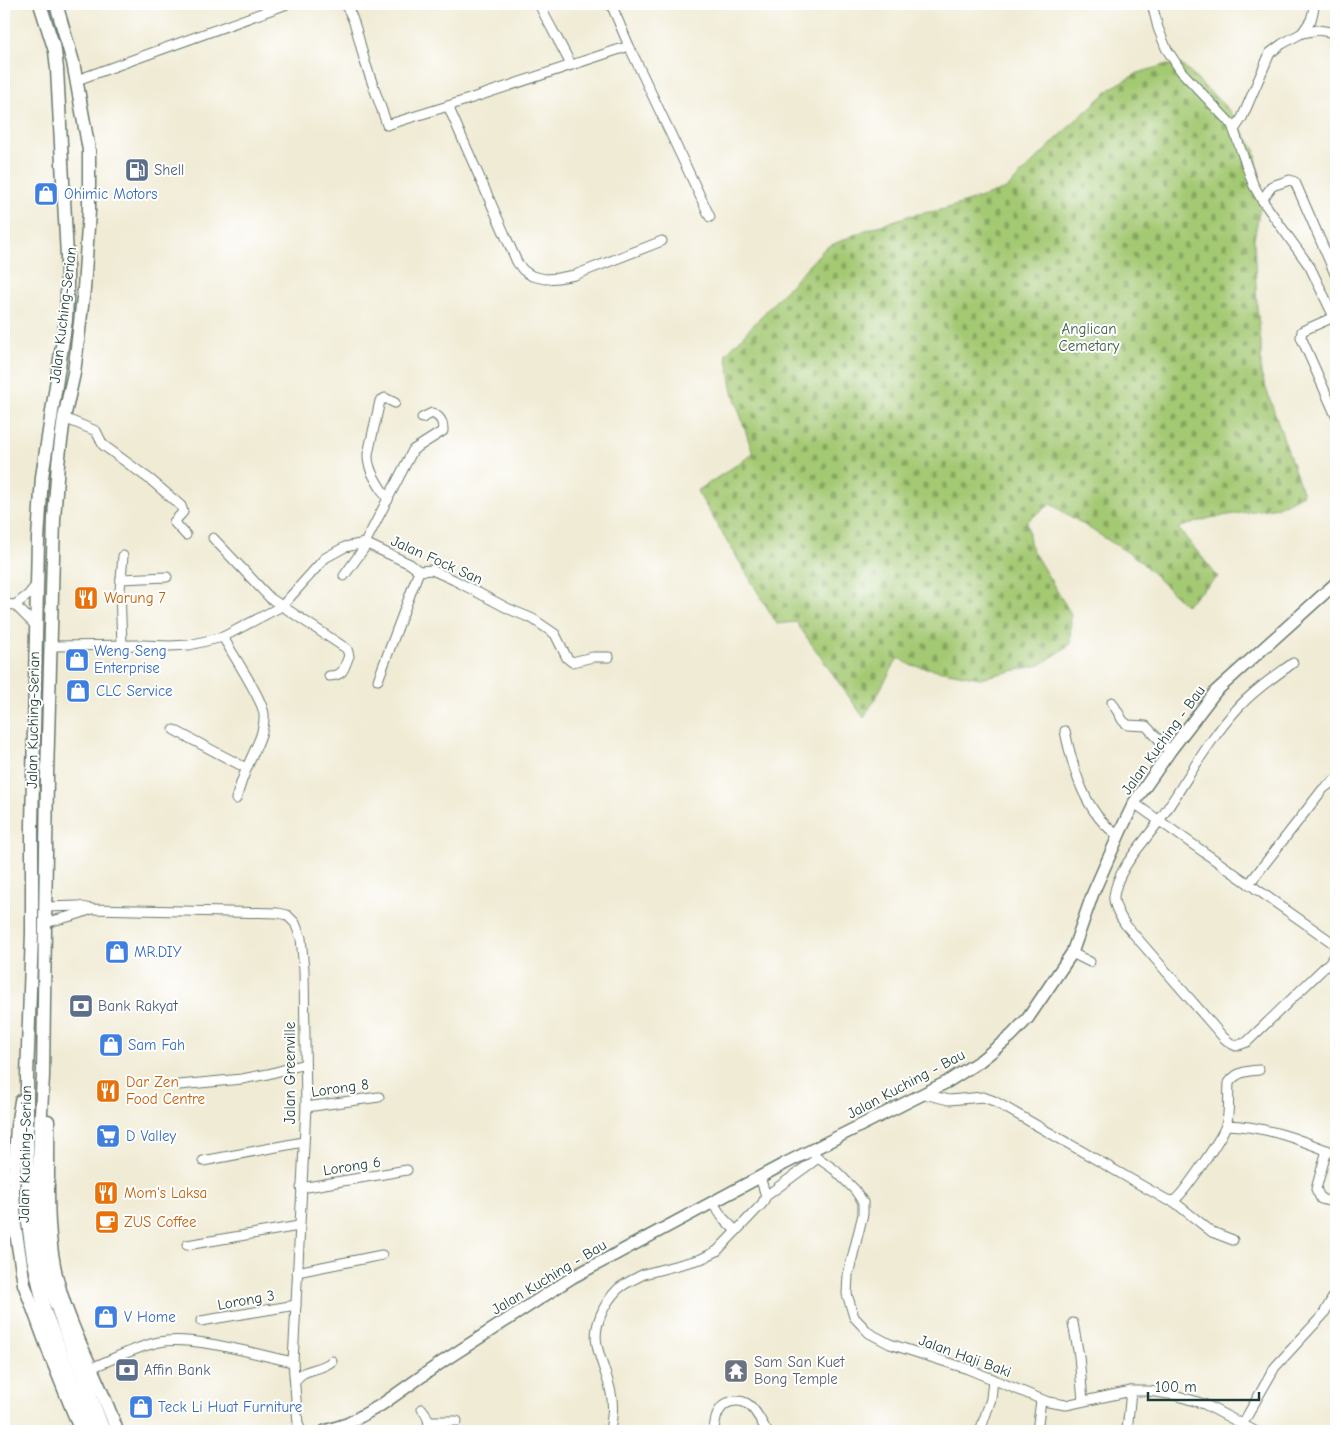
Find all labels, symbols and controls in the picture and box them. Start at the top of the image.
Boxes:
fuel station icon: Shell [124,157,150,183]
place label: Shell [154,161,184,179]
shop icon: Ohimic Motors [33,181,59,207]
place label: Ohimic Motors [64,185,158,203]
street label: Jalan Kuching-Serian [46,246,80,384]
park label: Anglican Cemetary [1059,320,1120,355]
street label: Jalan Fock San [388,532,486,588]
restaurant icon: Warung 7 [73,585,99,611]
place label: Warung 7 [104,589,166,607]
place label: Weng Seng Enterprise [94,642,167,677]
shop icon: Weng Seng Enterprise [64,647,90,673]
street label: Jalan Kuching-Serian [23,651,43,789]
shop icon: CLC Service [65,678,91,704]
place label: CLC Service [96,682,173,700]
street label: Jalan Kuching - Bau [1117,682,1209,798]
shop icon: MR.DIY [104,939,130,965]
place label: MR.DIY [134,943,182,961]
bank icon: Bank Rakyat [68,993,94,1019]
place label: Bank Rakyat [98,997,179,1015]
street label: Jalan Greenville [281,1021,299,1124]
shop icon: Sam Fah [98,1032,124,1058]
place label: Sam Fah [128,1036,185,1054]
street label: Jalan Kuching - Bau [844,1045,968,1123]
place label: Dar Zen Food Centre [126,1073,206,1108]
street label: Lorong 8 [310,1075,370,1101]
restaurant icon: Dar Zen Food Centre [95,1078,121,1104]
street label: Jalan Kuching-Serian [15,1085,35,1223]
supermarket icon: D Valley [95,1123,121,1149]
place label: D Valley [126,1127,176,1145]
street label: Lorong 6 [322,1153,382,1179]
restaurant icon: Mom's Laksa [93,1180,119,1206]
place label: Mom's Laksa [124,1184,207,1202]
cafe icon: ZUS Coffee [94,1209,120,1235]
place label: ZUS Coffee [124,1213,197,1231]
street label: Jalan Kuching - Bau [488,1236,610,1318]
street label: Lorong 3 [216,1286,276,1314]
shop icon: V Home [93,1304,119,1330]
place label: V Home [124,1308,176,1326]
street label: Jalan Haji Baki [916,1331,1014,1381]
place label: Sam San Kuet Bong Temple [754,1353,845,1388]
bank icon: Affin Bank [114,1357,140,1383]
temple icon: Sam San Kuet Bong Temple [723,1358,749,1384]
place label: Affin Bank [144,1361,211,1379]
scale bar [1148,1370,1259,1402]
text: 100 m [1155,1378,1197,1396]
shop icon: Teck Li Huat Furniture [128,1394,154,1420]
place label: Teck Li Huat Furniture [158,1398,303,1416]

